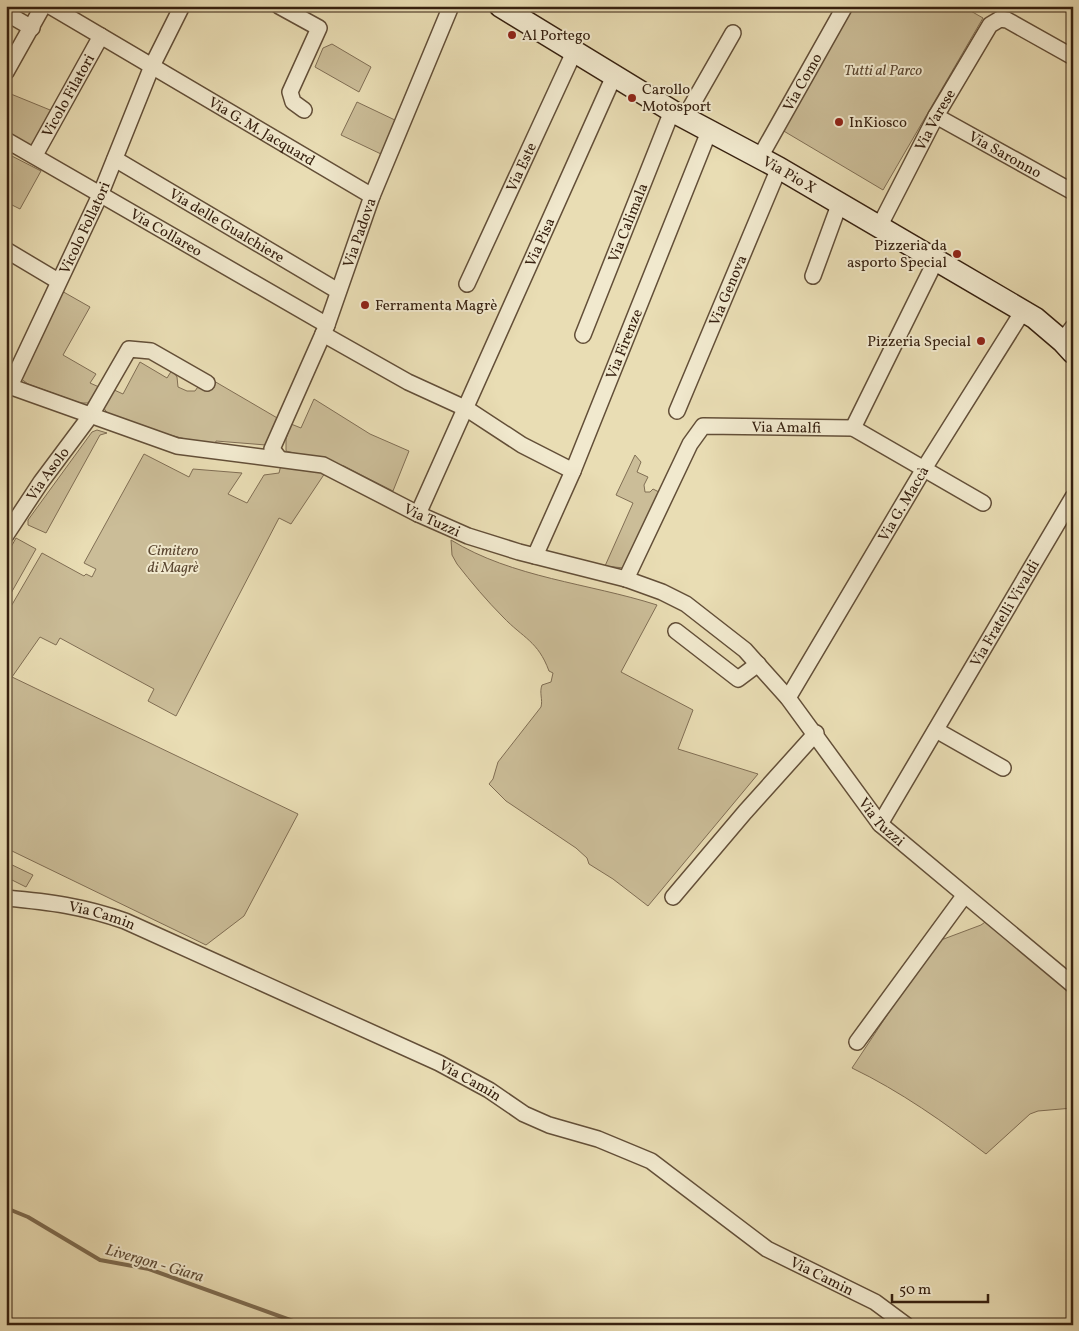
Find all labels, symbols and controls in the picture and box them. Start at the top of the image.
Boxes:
place label: Al Portego [522,26,591,47]
marker: Al Portego [506,29,518,41]
street label: Via Como [779,50,828,116]
street label: Vicolo Filatori [38,51,101,142]
park label: Tutti al Parco [844,61,922,82]
place label: Carollo Motosport [642,80,711,118]
street label: Via Varese [911,86,962,155]
marker: Carollo Motosport [626,92,638,104]
street label: Via G. M. Jacquard [204,93,318,172]
place label: InKiosco [849,113,907,134]
marker: InKiosco [833,116,845,128]
street label: Via Saronno [964,127,1045,184]
street label: Via Este [502,139,543,196]
street label: Via Pio X [758,152,819,199]
street label: Vicolo Follatori [55,179,116,278]
street label: Via Calimala [604,180,654,266]
street label: Via delle Gualchiere [164,184,288,269]
street label: Via Padova [339,195,383,271]
street label: Via Collareo [126,205,205,263]
street label: Via Pisa [521,215,561,270]
place label: Pizzeria da asporto Special [847,236,947,274]
marker: Pizzeria da asporto Special [951,248,963,260]
street label: Via Genova [705,252,753,329]
place label: Ferramenta Magrè [375,296,497,317]
marker: Ferramenta Magrè [359,299,371,311]
street label: Via Firenze [602,306,649,383]
place label: Pizzeria Special [867,332,971,353]
marker: Pizzeria Special [975,335,987,347]
street label: Via Amalfi [751,418,821,440]
street label: Via Asolo [22,443,75,506]
street label: Via G. Maccà [874,463,935,546]
street label: Via Tuzzi [399,499,463,543]
park label: Cimitero di Magrè [148,541,199,579]
street label: Via Fratelli Vivaldi [966,556,1046,671]
street label: Via Tuzzi [852,794,908,852]
street label: Via Camin [67,897,139,936]
street label: Via Camin [435,1056,505,1107]
water label: Livergon - Giara [103,1239,207,1289]
street label: Via Camin [786,1253,857,1302]
scale bar [892,1271,988,1303]
text: 50 m [899,1280,931,1301]

